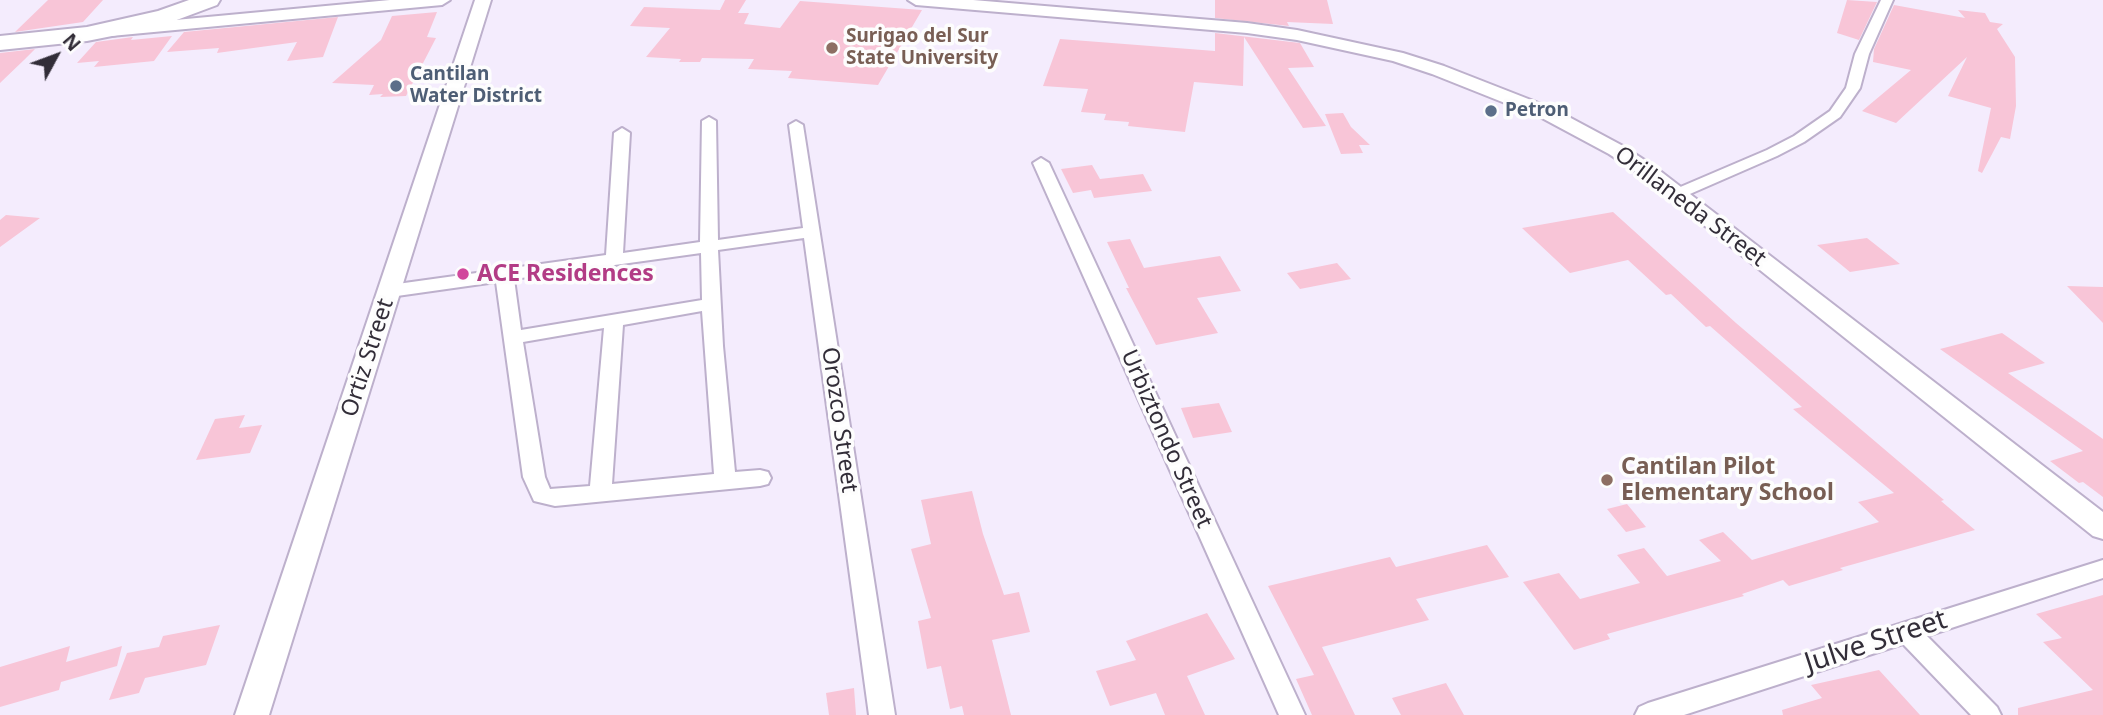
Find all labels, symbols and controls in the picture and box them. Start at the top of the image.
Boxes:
north arrow [21,21,91,91]
place label: Surigao del Sur State University [846,26,998,70]
text: N [57,28,87,57]
marker: Surigao del Sur State University [824,40,840,56]
place label: Cantilan Water District [410,64,542,108]
marker: Cantilan Water District [388,78,404,94]
place label: Petron [1505,100,1569,122]
marker: Petron [1483,103,1499,119]
street label: Orillaneda Street [1609,141,1771,273]
place label: ACE Residences [477,260,654,288]
marker: ACE Residences [455,266,471,282]
street label: Ortiz Street [336,295,400,421]
street label: Orozco Street [815,345,863,495]
street label: Urbiztondo Street [1114,346,1218,532]
place label: Cantilan Pilot Elementary School [1621,453,1834,507]
marker: Cantilan Pilot Elementary School [1599,472,1615,488]
street label: Julve Street [1801,603,1951,681]

